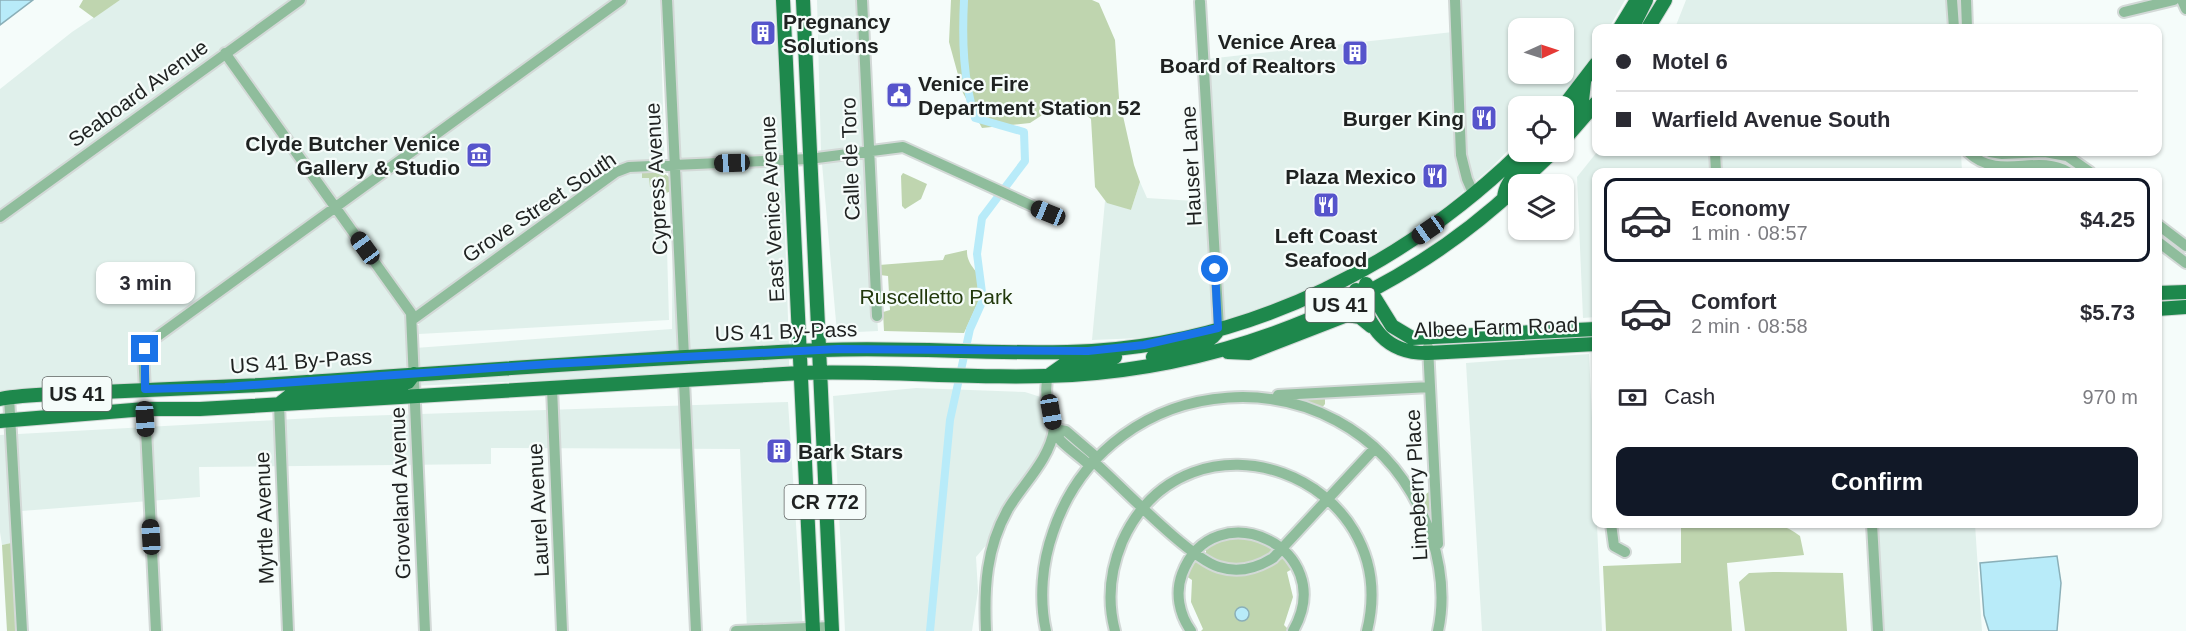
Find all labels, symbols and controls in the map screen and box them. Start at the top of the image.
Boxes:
place label: Pregnancy Solutions [783,10,891,57]
building icon: Pregnancy Solutions [748,18,778,48]
north arrow [1508,18,1574,84]
map controls [1508,18,1574,240]
place label: Venice Area Board of Realtors [1160,30,1336,77]
street label: Seaboard Avenue [64,35,212,151]
building icon: Venice Area Board of Realtors [1340,38,1370,68]
text: Motel 6 [1652,49,1728,74]
place label: Venice Fire Department Station 52 [918,72,1141,119]
public building icon: Venice Fire Department Station 52 [884,80,914,110]
button: locate [1508,96,1574,162]
street label: Calle de Toro [836,97,864,221]
street label: Cypress Avenue [641,102,671,256]
restaurant icon: Burger King [1469,103,1499,133]
street label: Hauser Lane [1176,105,1206,227]
place label: Burger King [1343,107,1464,130]
text: Warfield Avenue South [1652,107,1890,132]
street label: East Venice Avenue [756,115,788,303]
place label: Clyde Butcher Venice Gallery & Studio [245,132,460,179]
museum icon: Clyde Butcher Venice Gallery & Studio [464,140,494,170]
street label: Grove Street South [458,147,620,267]
car [714,153,750,173]
restaurant icon: Plaza Mexico [1420,161,1450,191]
place label: Plaza Mexico [1285,165,1416,188]
button: layers [1508,174,1574,240]
restaurant icon: Left Coast Seafood [1311,190,1341,220]
icon: car [1619,193,1673,247]
text: Economy [1691,196,1790,221]
car [1028,198,1068,228]
text: $4.25 [2080,207,2135,232]
car [1408,212,1448,248]
text: 1 min · 08:57 [1691,222,1808,244]
place label: Left Coast Seafood [1275,224,1377,271]
car [347,228,383,268]
route start [1201,255,1228,282]
callout: 3 min [96,262,195,304]
text: 3 min [119,272,172,294]
park label: Ruscelletto Park [860,285,1013,308]
icon: car [1619,286,1673,340]
road number: US 41 [1306,288,1374,322]
text: Comfort [1691,289,1777,314]
text: $5.73 [2080,300,2135,325]
street label: Albee Farm Road [1413,313,1579,341]
text: 2 min · 08:58 [1691,315,1808,337]
street label: US 41 By-Pass [714,317,858,345]
route end [131,335,158,362]
street label: US 41 By-Pass [229,345,373,377]
road number: US 41 [42,377,112,411]
icon: cash [1616,381,1649,414]
text: Cash [1664,384,1715,409]
text: 970 m [2082,386,2138,408]
car [1039,393,1063,431]
car [135,401,155,437]
street label: Groveland Avenue [385,406,415,580]
street label: Limeberry Place [1401,409,1431,561]
building icon: Bark Stars [764,436,794,466]
place label: Bark Stars [798,440,903,463]
street label: Laurel Avenue [523,443,553,577]
button: Confirm [1616,447,2138,516]
street label: Myrtle Avenue [250,451,278,585]
road number: CR 772 [784,485,866,519]
car [141,519,161,555]

